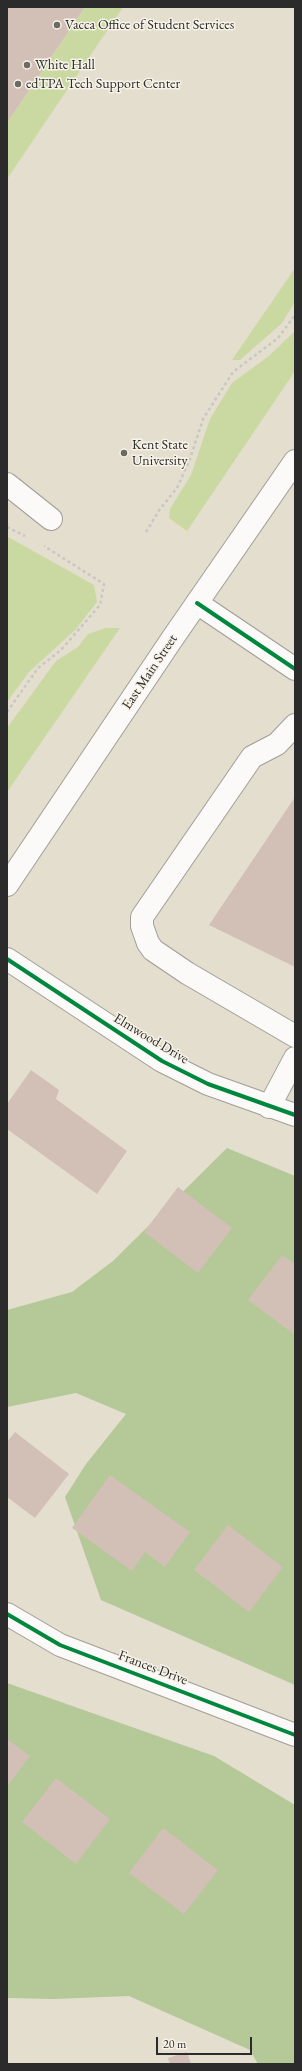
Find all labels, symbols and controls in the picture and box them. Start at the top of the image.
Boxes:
place label: Vacca Office of Student Services [65,17,234,33]
marker: Vacca Office of Student Services [52,20,62,30]
place label: White Hall [35,57,95,73]
marker: White Hall [22,60,32,70]
place label: edTPA Tech Support Center [26,76,180,92]
marker: edTPA Tech Support Center [13,79,23,89]
place label: Kent State University [132,437,188,470]
marker: Kent State University [119,448,129,458]
street label: East Main Street [119,631,181,713]
street label: Elmwood Drive [110,1010,192,1068]
street label: Frances Drive [116,1647,190,1689]
scale bar [158,2029,254,2055]
text: 20 m [163,2036,186,2052]

